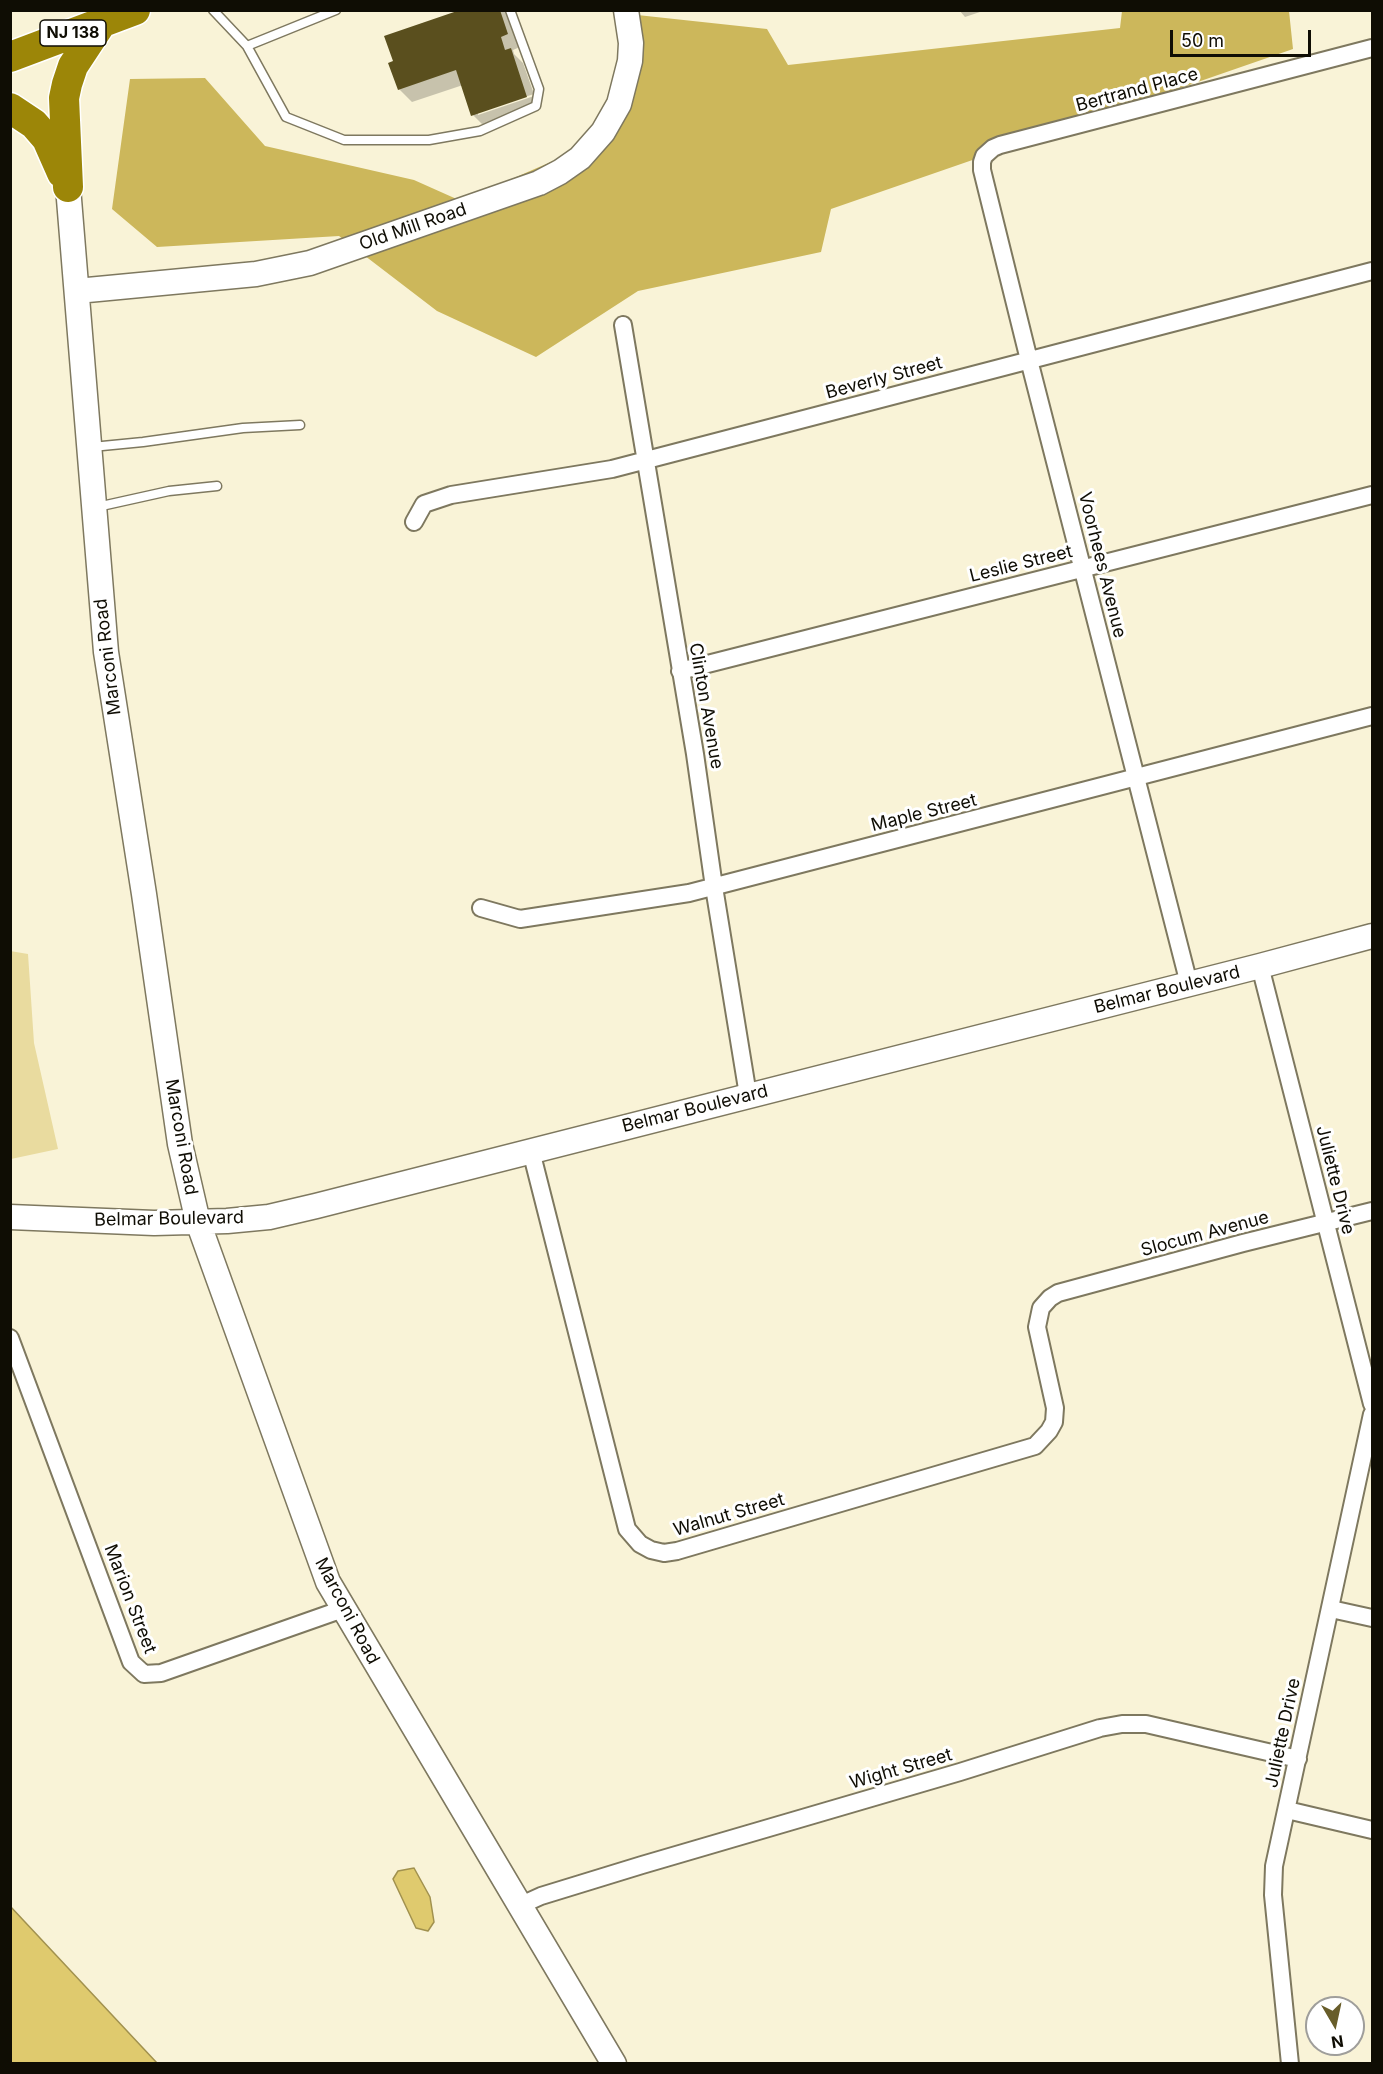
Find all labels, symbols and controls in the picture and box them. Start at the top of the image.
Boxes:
scale bar [1173,18,1314,56]
road number: NJ 138 [40,20,106,46]
text: 50 m [1181,30,1224,51]
street label: Bertrand Place [1074,63,1200,117]
street label: Old Mill Road [357,199,469,255]
street label: Beverly Street [823,352,945,404]
street label: Voorhees Avenue [1073,490,1131,640]
street label: Leslie Street [967,541,1075,587]
street label: Marconi Road [90,597,126,717]
street label: Clinton Avenue [684,641,728,771]
street label: Maple Street [869,789,979,837]
street label: Belmar Boulevard [1092,961,1242,1019]
street label: Marconi Road [160,1077,202,1197]
street label: Belmar Boulevard [620,1080,770,1138]
street label: Juliette Drive [1311,1123,1359,1237]
street label: Belmar Boulevard [94,1207,244,1231]
street label: Slocum Avenue [1139,1207,1271,1261]
street label: Walnut Street [671,1489,787,1541]
street label: Marion Street [99,1541,161,1657]
street label: Marconi Road [310,1554,384,1668]
street label: Juliette Drive [1261,1676,1305,1790]
street label: Wight Street [847,1744,955,1794]
north arrow [1305,1996,1365,2056]
text: N [1330,2031,1345,2053]

